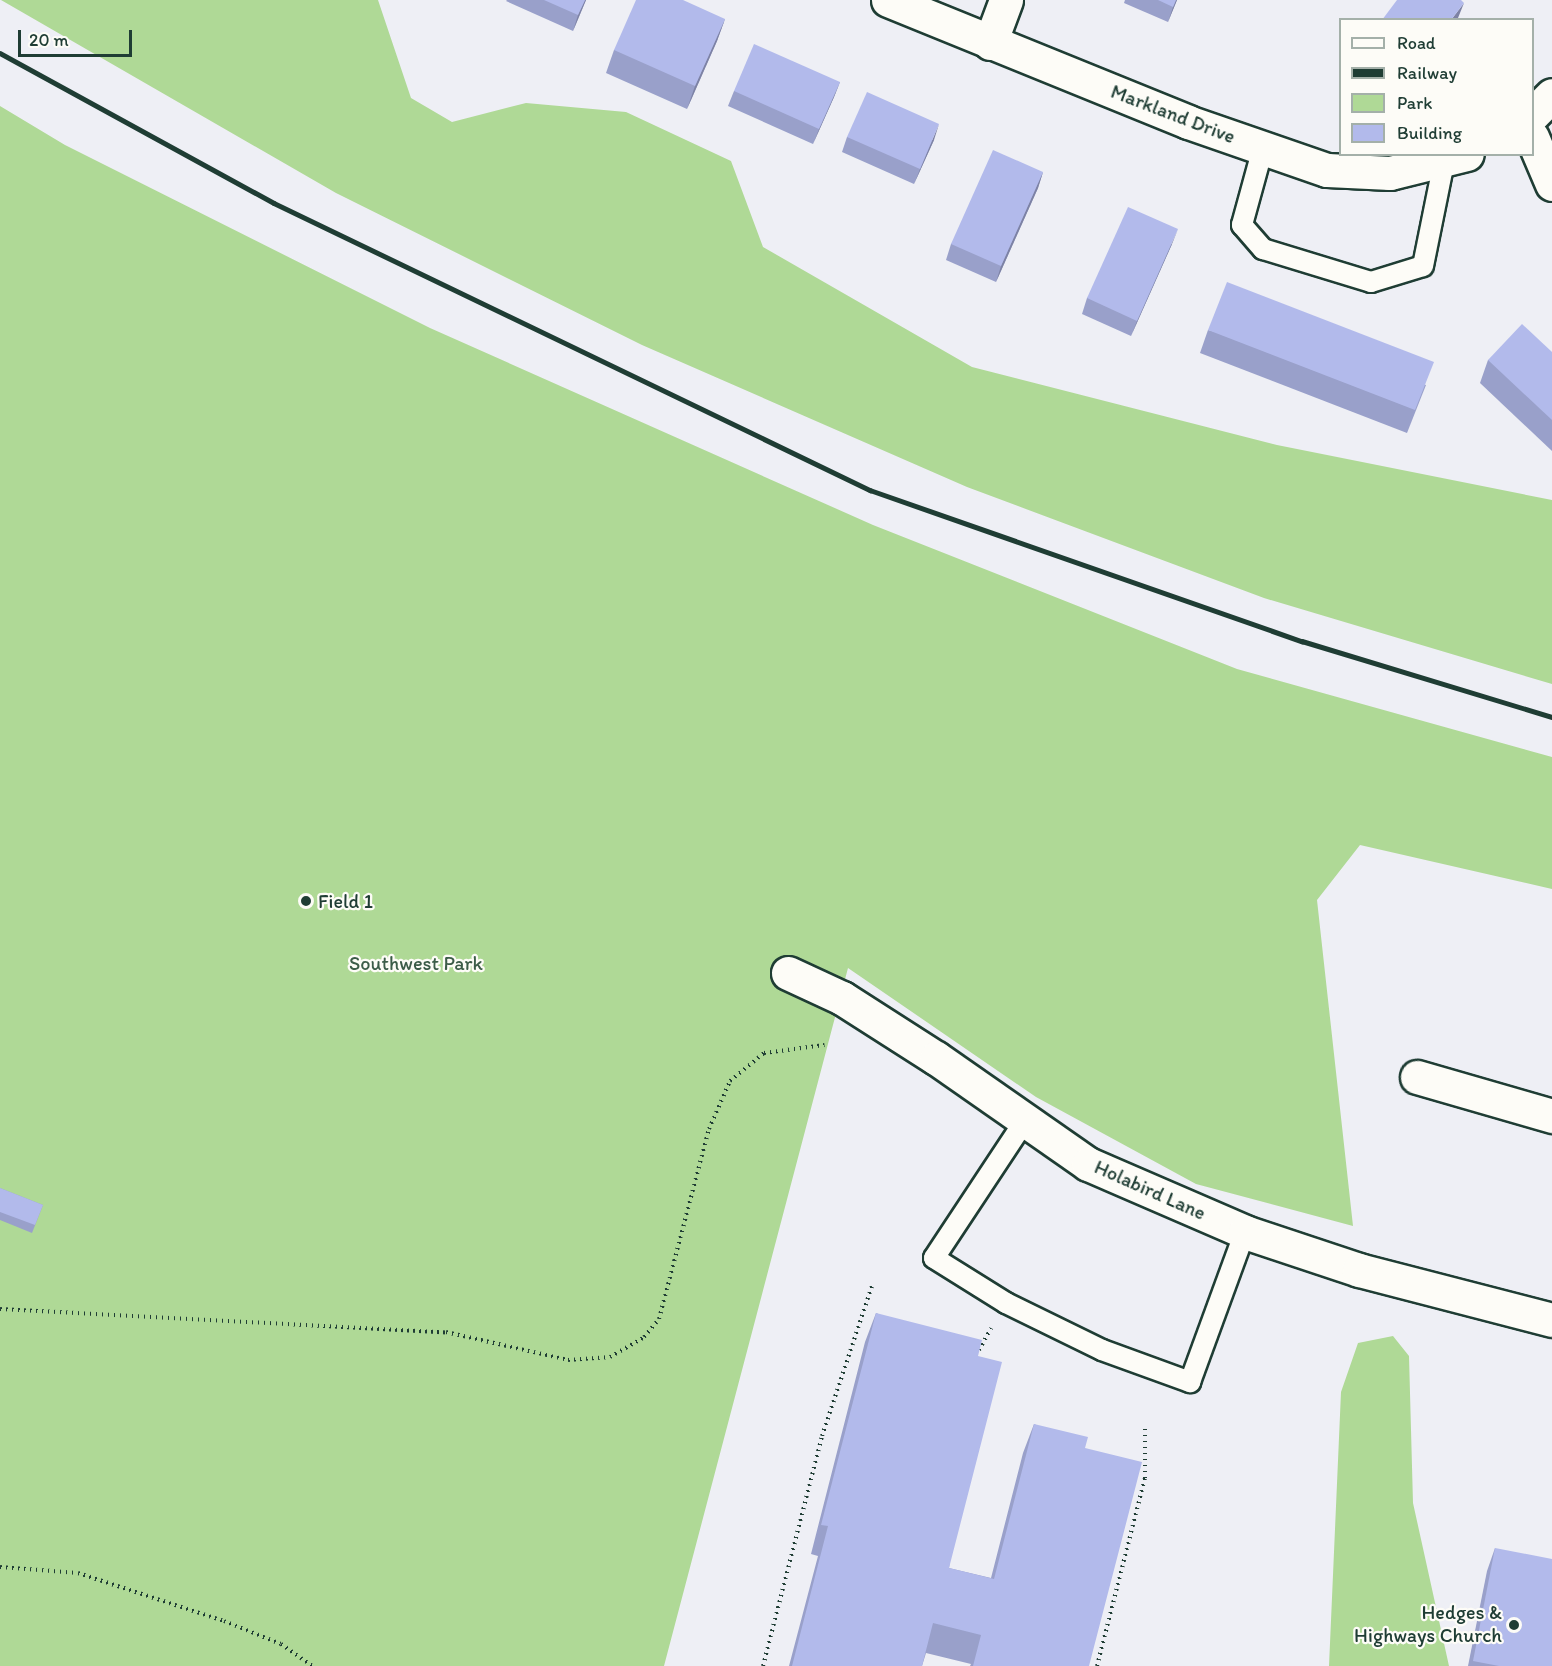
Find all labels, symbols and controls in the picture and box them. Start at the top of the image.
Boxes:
scale bar [21,18,135,56]
legend [1339,18,1534,156]
text: 20 m [29,29,69,51]
text: Road [1397,32,1436,54]
text: Railway [1397,62,1457,84]
street label: Markland Drive [1107,79,1239,149]
text: Park [1397,92,1432,114]
text: Building [1397,122,1462,144]
place label: Field 1 [318,889,373,913]
marker: Field 1 [299,894,313,908]
park label: Southwest Park [349,951,483,975]
street label: Holabird Lane [1090,1155,1210,1225]
place label: Hedges & Highways Church [1354,1601,1502,1648]
marker: Hedges & Highways Church [1507,1618,1521,1632]

